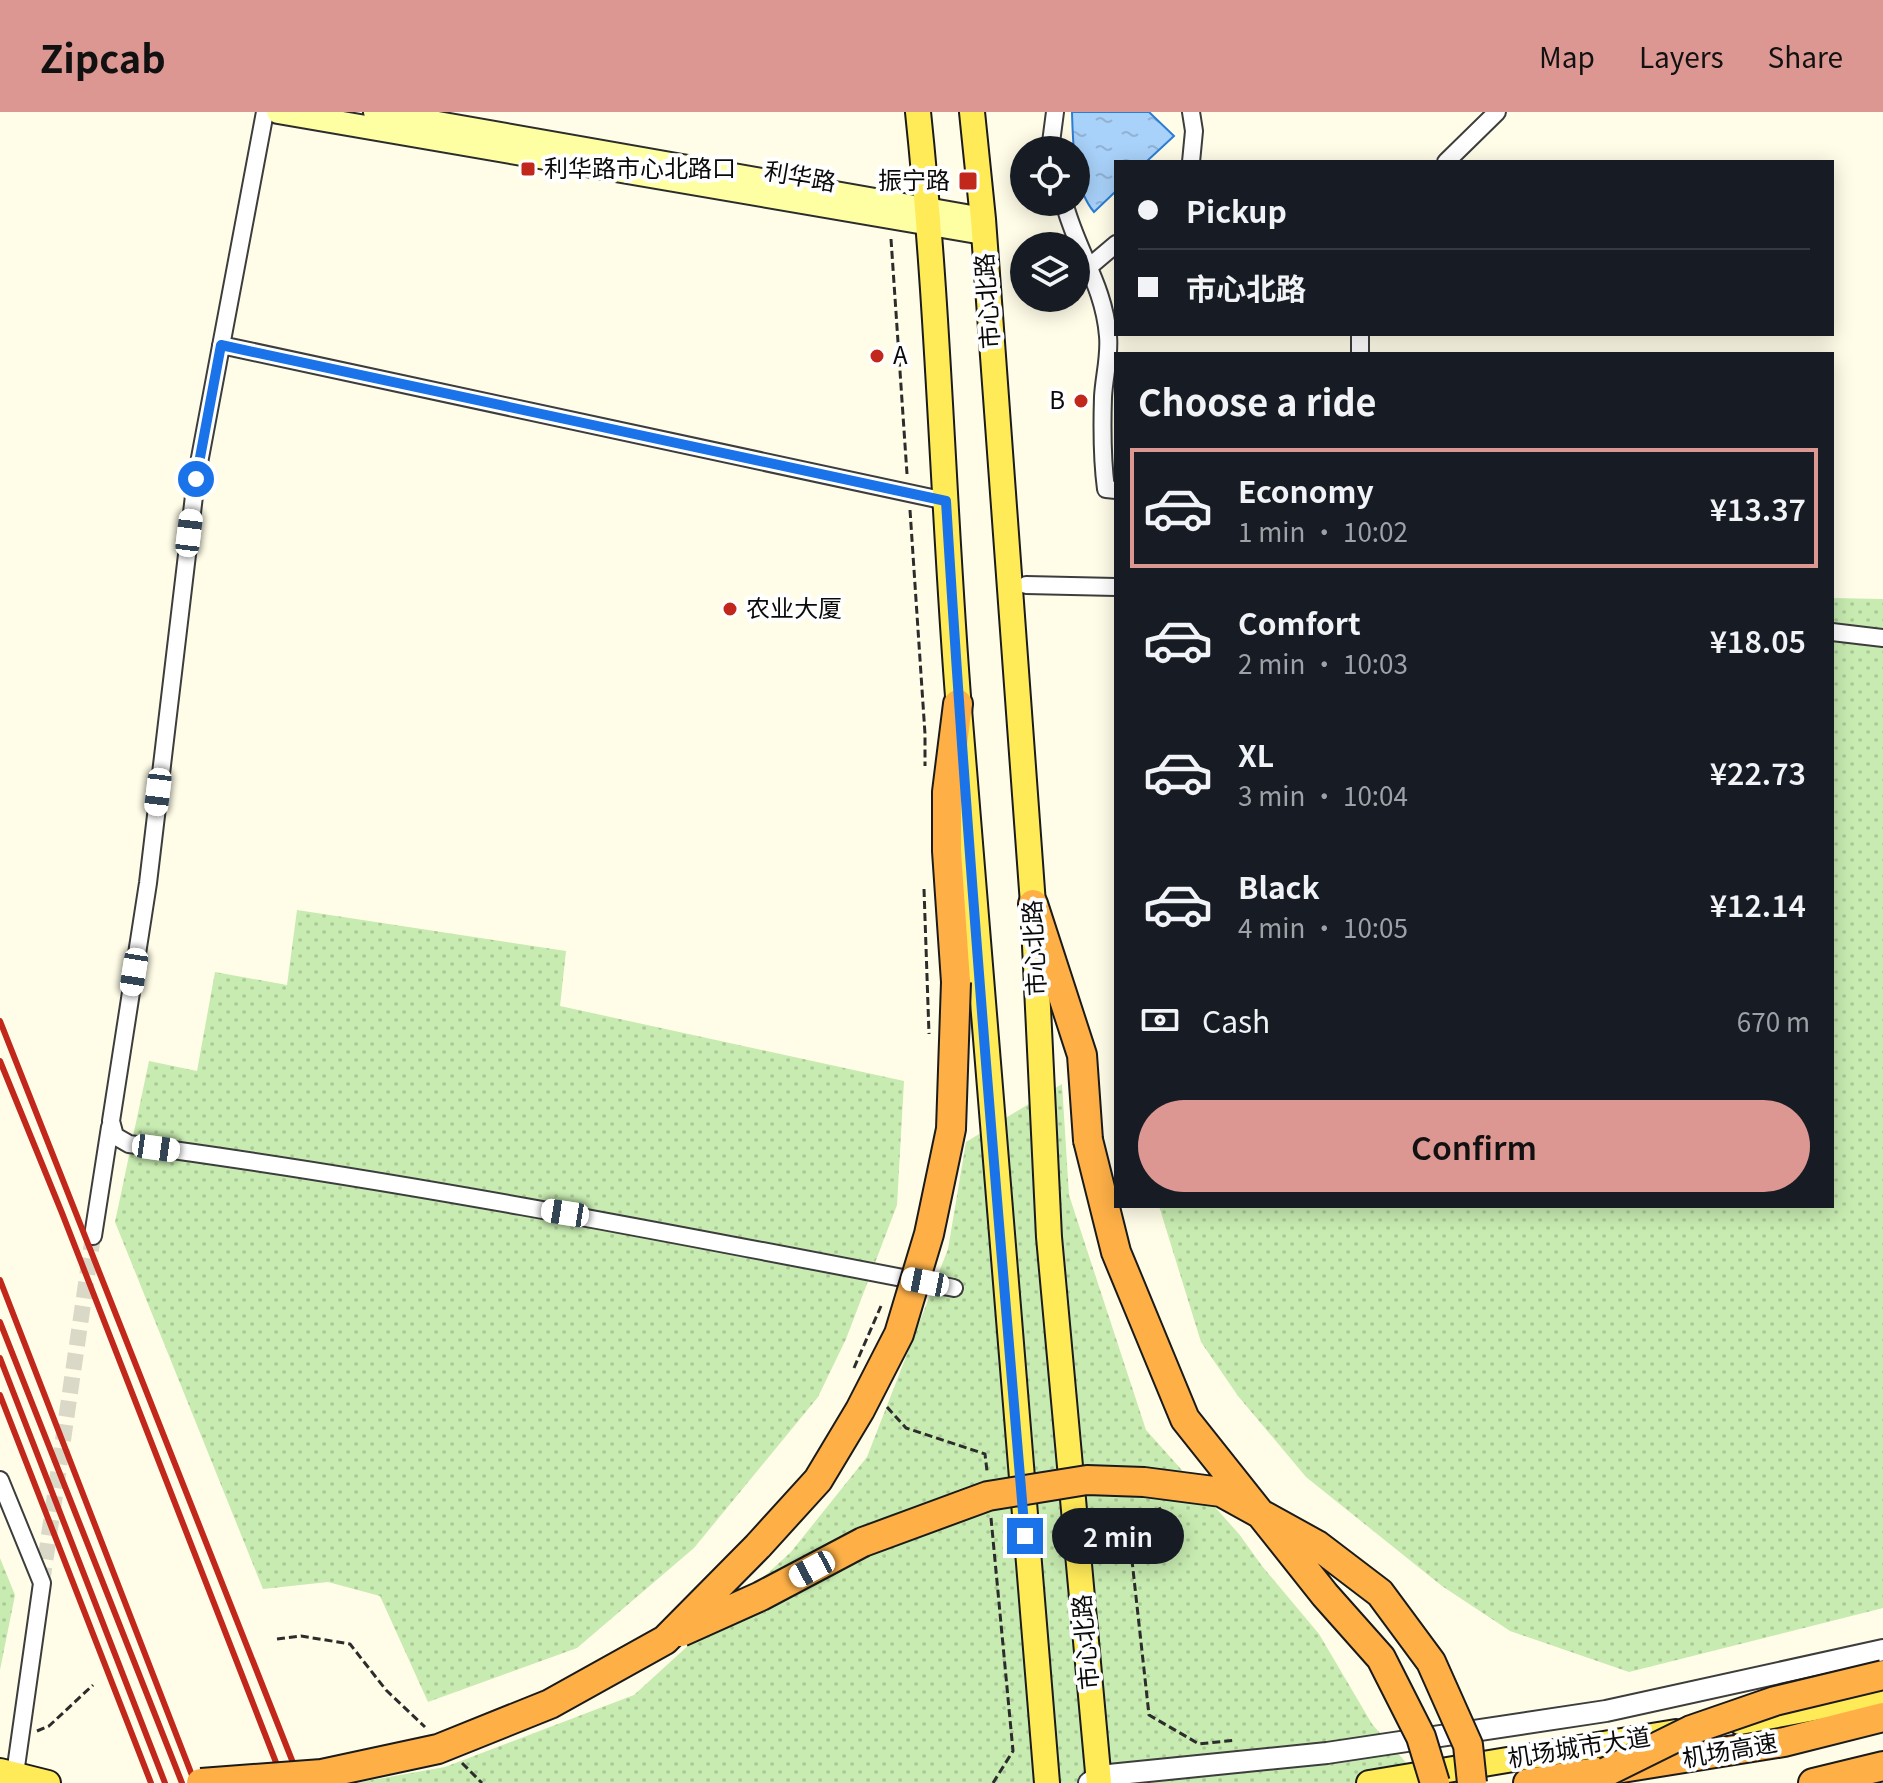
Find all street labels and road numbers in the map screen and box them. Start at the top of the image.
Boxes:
street label: 利华路 [762,151,839,198]
street label: 市心北路 [965,252,1006,350]
street label: 市心北路 [1013,899,1052,997]
street label: 市心北路 [1062,1593,1105,1692]
street label: 机场城市大道 [1505,1717,1652,1774]
street label: 机场高速 [1679,1723,1780,1774]

